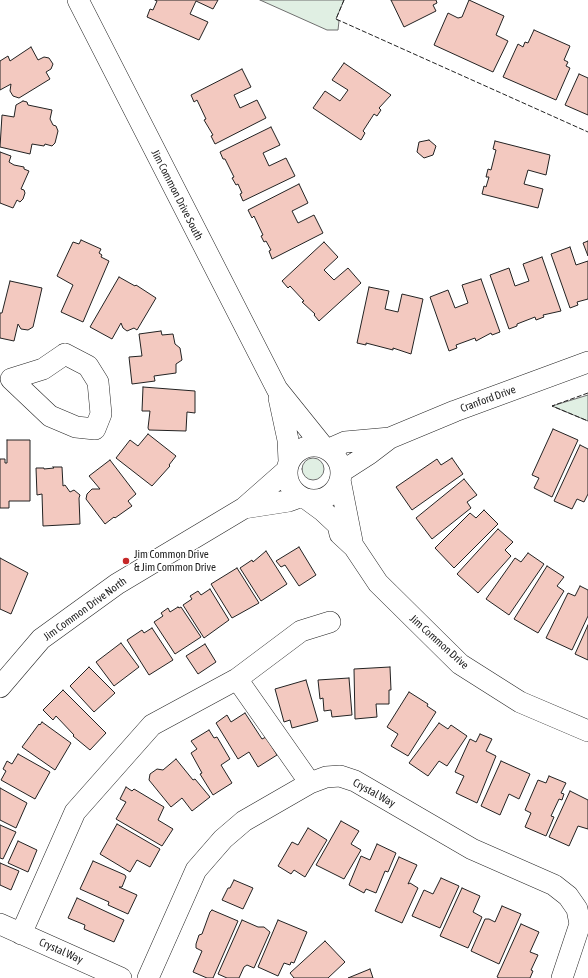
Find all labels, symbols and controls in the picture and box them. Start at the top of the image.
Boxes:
street label: Jim Common Drive South [148,147,206,243]
street label: Cranford Drive [459,383,517,415]
place label: Jim Common Drive & Jim Common Drive [134,548,216,574]
marker: Jim Common Drive & Jim Common Drive [121,556,131,566]
street label: Jim Common Drive North [41,574,129,644]
street label: Jim Common Drive [407,612,471,672]
street label: Crystal Way [350,776,398,810]
street label: Crystal Way [37,935,85,967]

